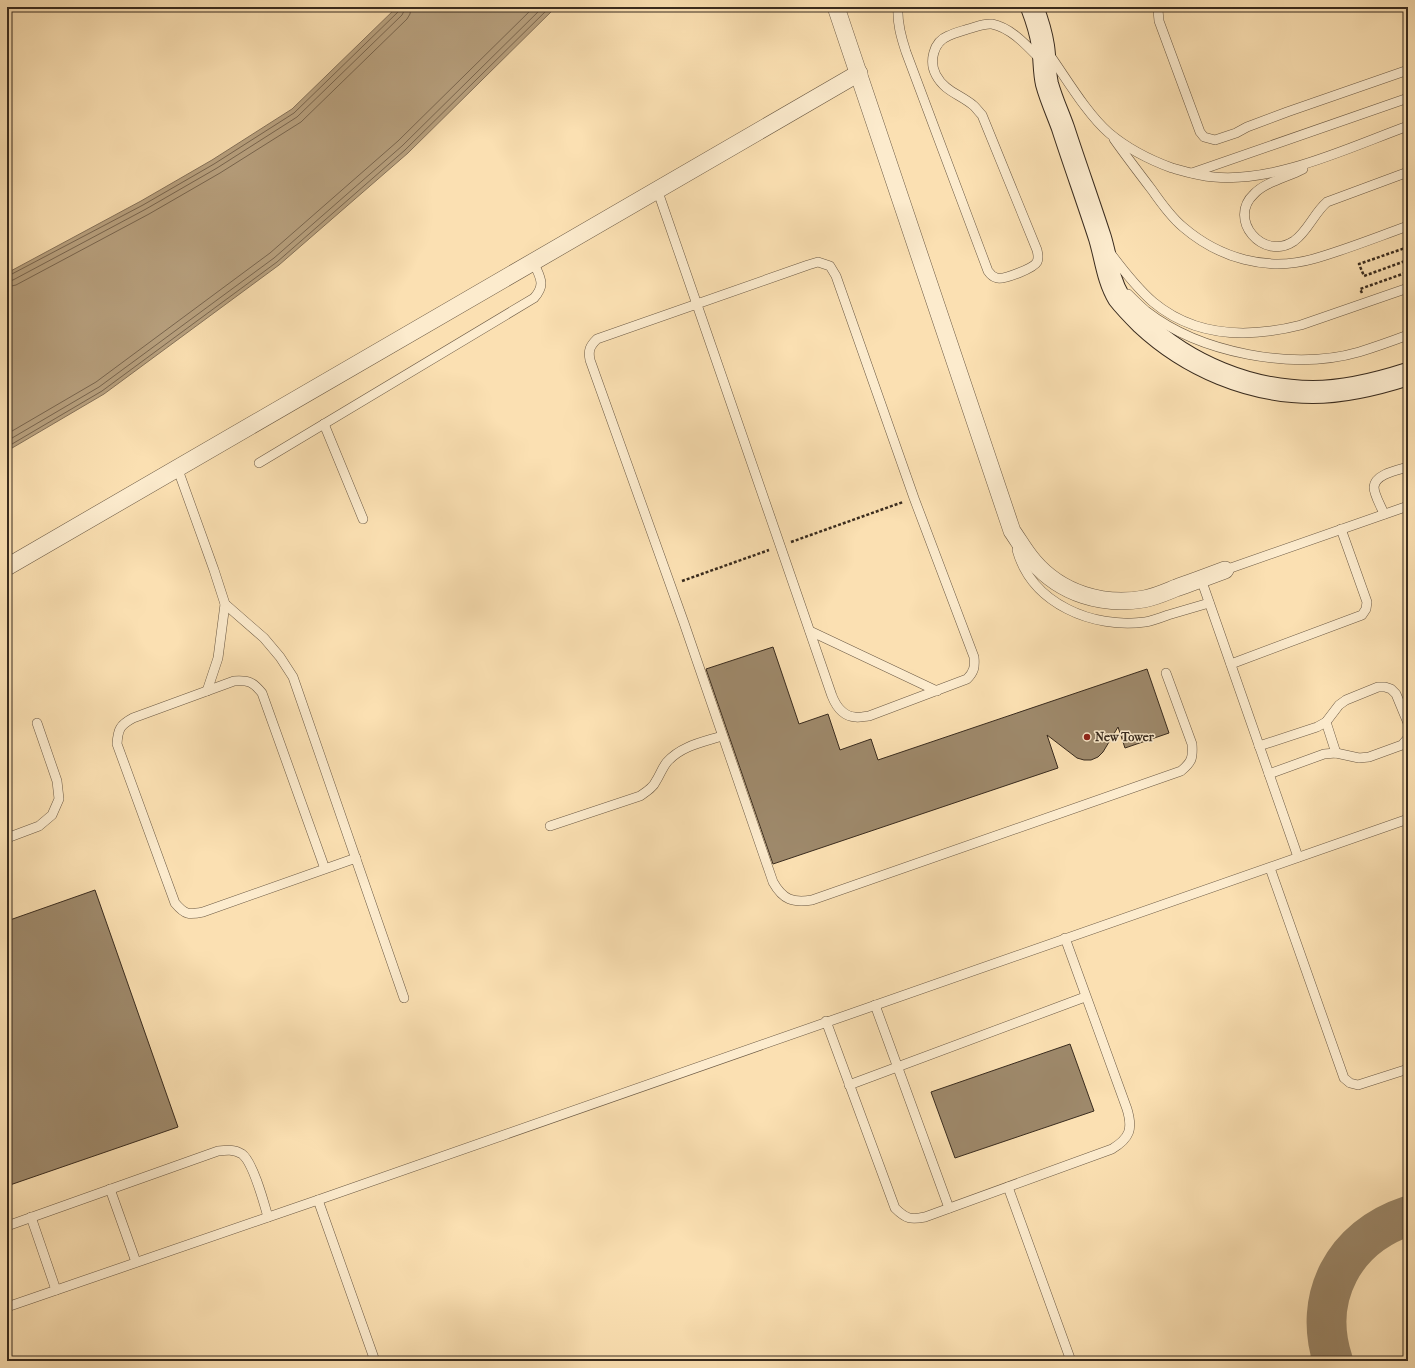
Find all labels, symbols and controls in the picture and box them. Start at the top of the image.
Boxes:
place label: New Tower [1095,730,1155,744]
marker: New Tower [1082,732,1092,742]

